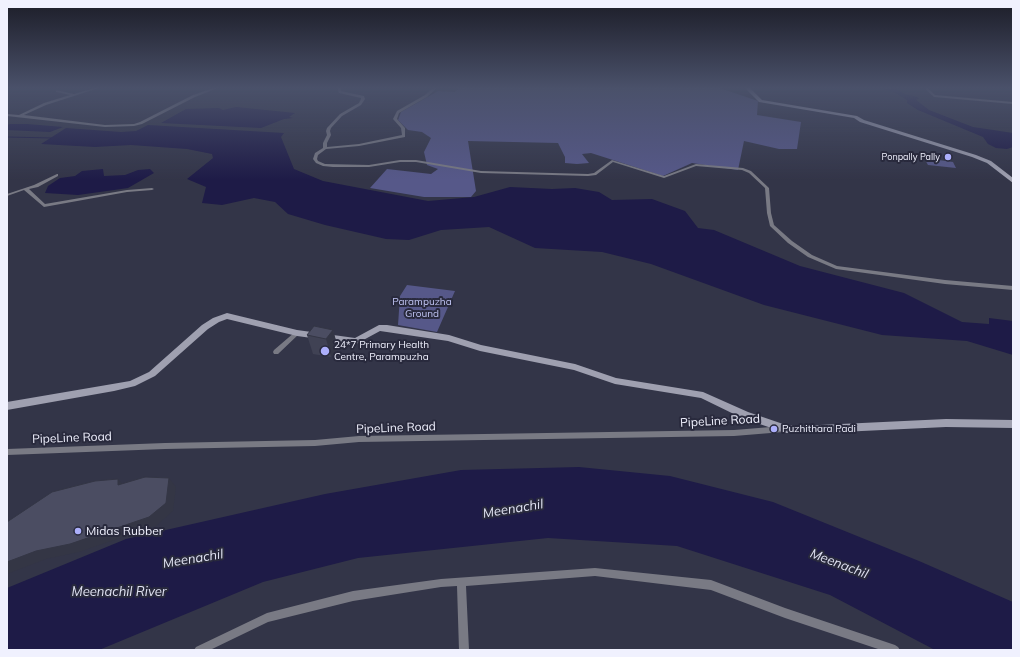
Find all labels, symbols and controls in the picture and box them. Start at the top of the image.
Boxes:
place label: Ponpally Pally [882,152,940,162]
marker: Ponpally Pally [943,152,953,162]
park label: Parampuzha Ground [392,296,452,320]
place label: 24*7 Primary Health Centre, Parampuzha [334,339,429,362]
marker: 24*7 Primary Health Centre, Parampuzha [319,345,331,357]
street label: PipeLine Road [680,412,760,430]
street label: PipeLine Road [356,419,436,437]
place label: Puzhithara Padi [782,423,856,435]
marker: Puzhithara Padi [769,424,779,434]
street label: PipeLine Road [32,429,112,447]
water label: Meenachil [482,497,544,521]
place label: Midas Rubber [86,524,163,538]
marker: Midas Rubber [73,526,83,536]
water label: Meenachil [808,546,870,582]
water label: Meenachil [162,547,224,571]
water label: Meenachil River [71,584,167,600]

